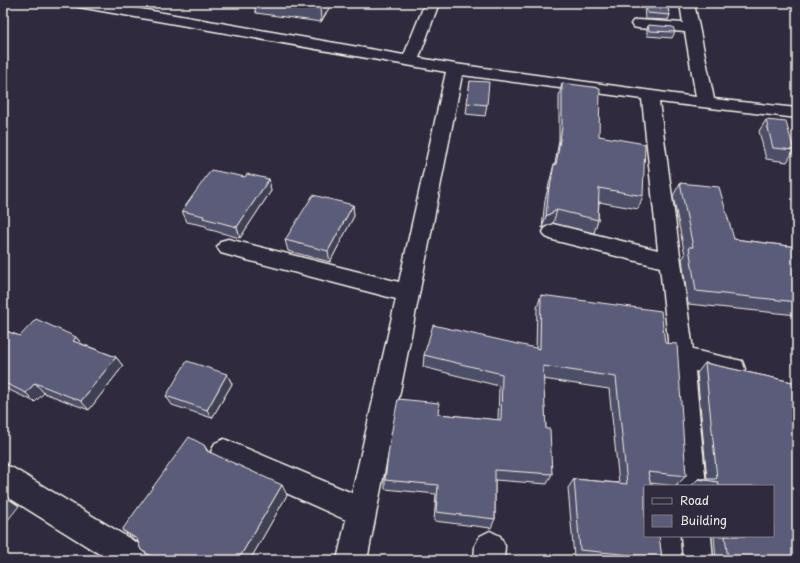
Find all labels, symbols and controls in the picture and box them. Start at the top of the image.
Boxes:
legend [644,485,774,537]
text: Road [680,491,709,509]
text: Building [680,511,727,529]

